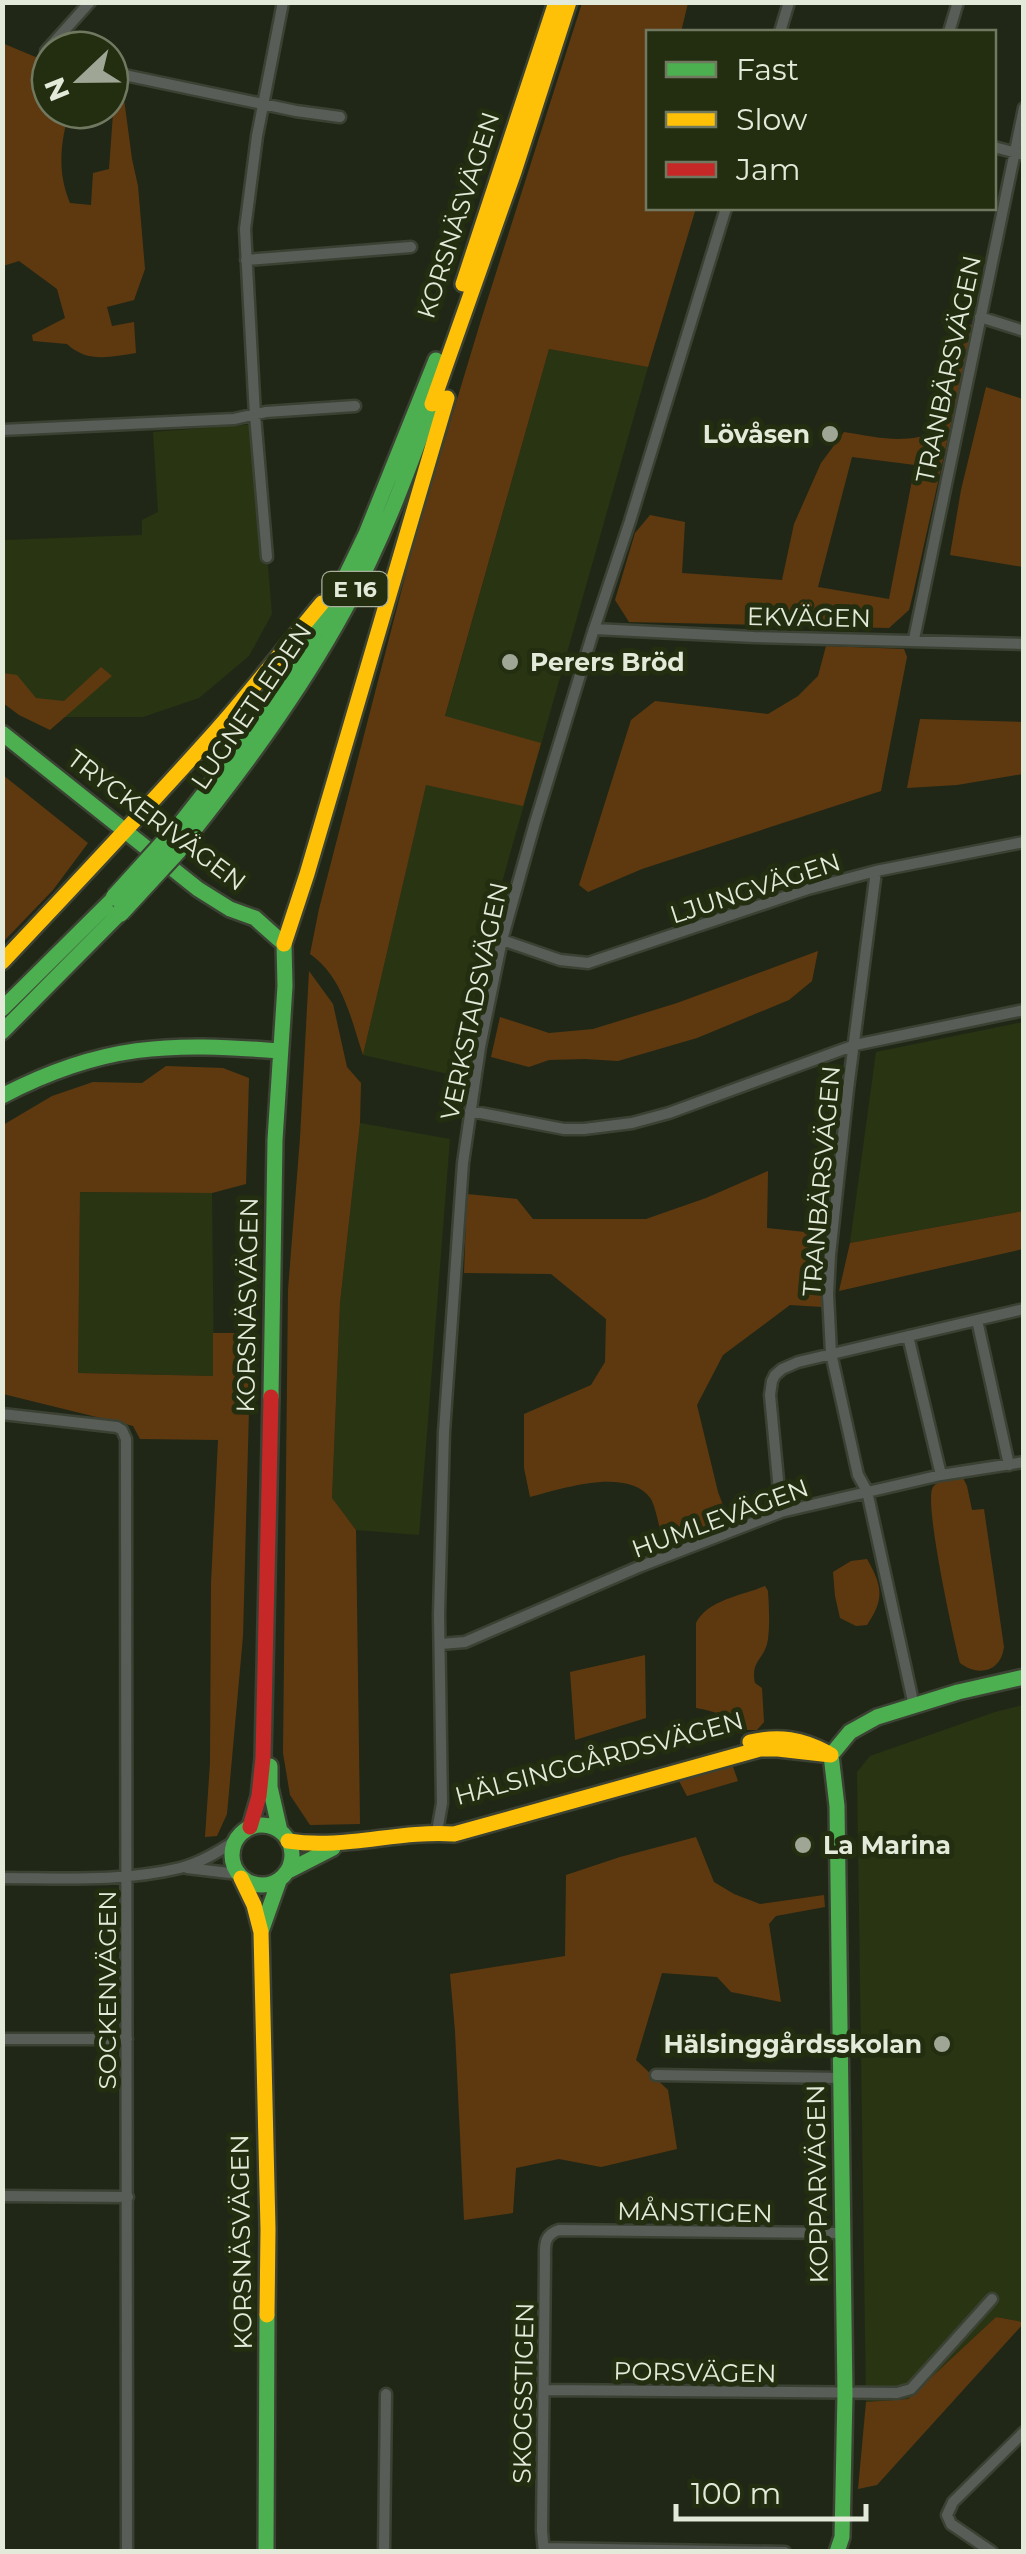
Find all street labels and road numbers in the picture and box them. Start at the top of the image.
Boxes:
street label: KORSNÄSVÄGEN [410,108,506,322]
street label: TRANBÄRSVÄGEN [909,253,987,485]
road number: E 16 [322,572,388,606]
street label: EKVÄGEN [747,601,871,633]
street label: LUGNETLEDEN [184,617,318,795]
street label: TRYCKERIVÄGEN [62,743,252,897]
street label: LJUNGVÄGEN [666,846,844,930]
street label: VERKSTADSVÄGEN [434,879,514,1123]
street label: TRANBÄRSVÄGEN [796,1064,846,1298]
street label: KORSNÄSVÄGEN [230,1197,264,1413]
street label: HUMLEVÄGEN [628,1472,812,1564]
street label: HÄLSINGGÅRDSVÄGEN [452,1705,746,1811]
street label: SOCKENVÄGEN [92,1890,122,2090]
street label: KOPPARVÄGEN [800,2084,834,2284]
street label: KORSNÄSVÄGEN [224,2134,258,2350]
street label: MÅNSTIGEN [617,2196,773,2228]
street label: SKOGSSTIGEN [506,2302,540,2484]
street label: PORSVÄGEN [613,2356,777,2388]

